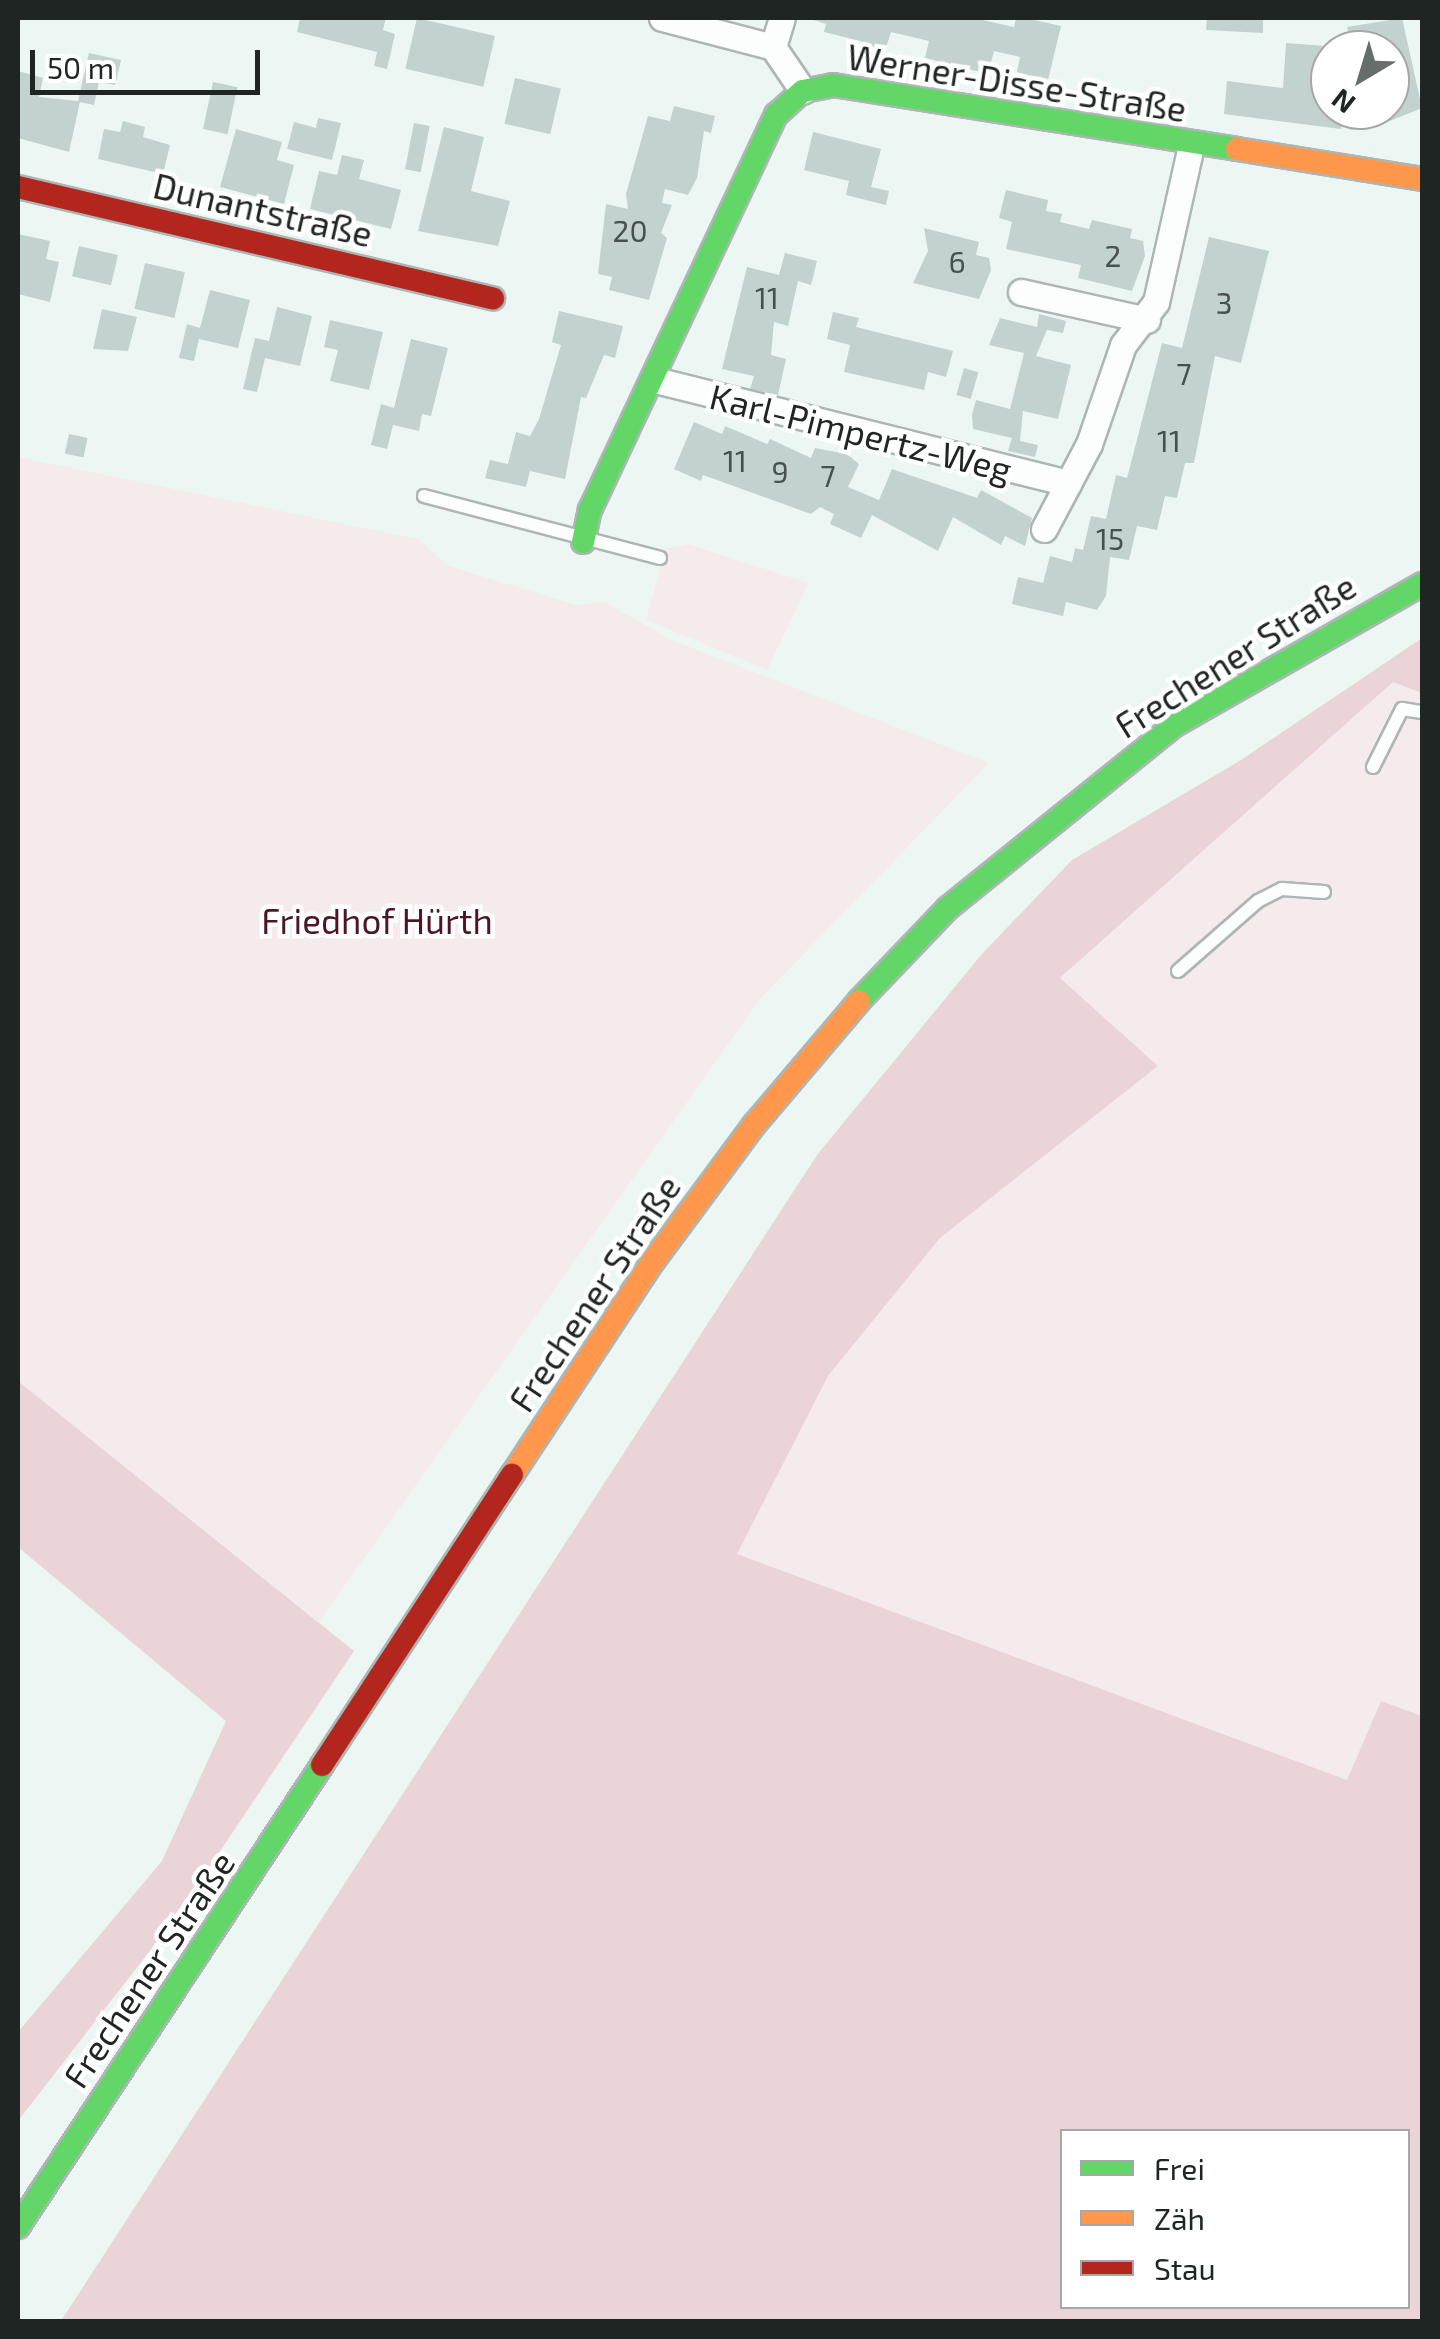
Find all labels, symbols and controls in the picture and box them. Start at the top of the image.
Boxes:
scale bar [35,30,265,92]
north arrow [1310,30,1410,130]
street label: Werner-Disse-Straße [844,34,1190,130]
text: 50 m [47,49,114,85]
text: N [1324,82,1361,122]
street label: Dunantstraße [150,163,376,255]
house number: 20 [613,212,647,248]
house number: 2 [1105,237,1121,273]
house number: 6 [948,243,966,279]
house number: 11 [755,279,779,315]
house number: 3 [1216,284,1232,320]
house number: 7 [1176,355,1192,391]
street label: Karl-Pimpertz-Weg [706,374,1016,490]
house number: 11 [1157,422,1181,458]
house number: 11 [723,442,747,478]
house number: 9 [771,453,789,489]
house number: 7 [820,457,836,493]
house number: 15 [1096,520,1124,556]
street label: Frechener Straße [1107,564,1363,746]
park label: Friedhof Hürth [261,899,493,941]
street label: Frechener Straße [499,1167,689,1419]
street label: Frechener Straße [53,1843,243,2095]
legend [1060,2129,1410,2309]
text: Frei [1154,2150,1205,2186]
text: Zäh [1154,2200,1205,2236]
text: Stau [1154,2250,1216,2286]

